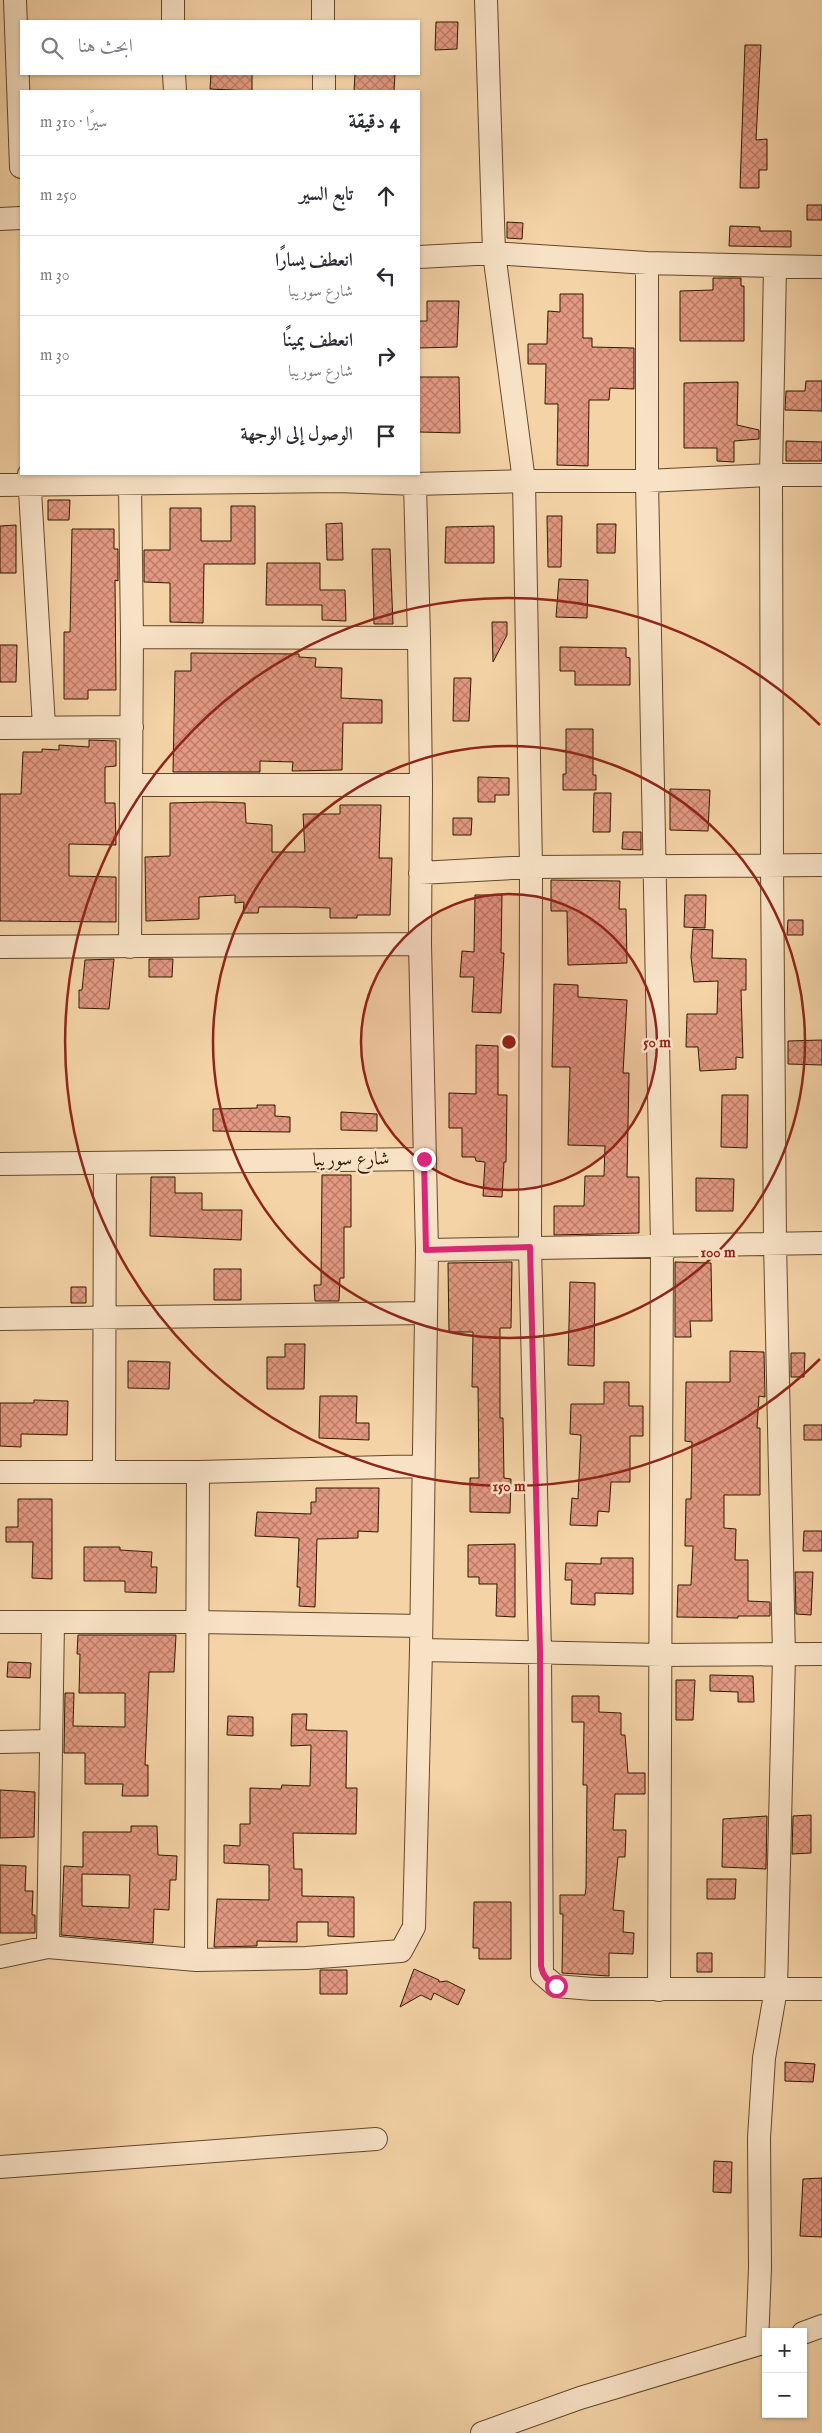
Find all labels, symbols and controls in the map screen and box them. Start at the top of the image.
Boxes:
search box [20,20,420,75]
icon: search [38,34,66,62]
text: ابحث هنا [78,35,133,59]
text: 4 دقيقة [348,109,400,136]
text: سيرًا · 310 m [40,113,107,133]
icon: ahead [372,182,400,210]
text: تابع السير [299,183,353,207]
text: 250 m [40,186,77,206]
text: انعطف يسارًا [275,249,353,273]
icon: left [372,262,400,290]
text: 30 m [40,266,70,286]
text: شارع سوريبا [288,282,353,302]
text: انعطف يمينًا [283,329,353,353]
icon: right [372,342,400,370]
text: 30 m [40,346,70,366]
text: شارع سوريبا [288,362,353,382]
icon: arrive [372,422,400,450]
text: الوصول إلى الوجهة [241,423,353,447]
centre of rings [500,1033,518,1051]
text: 50 m [643,1033,671,1052]
street label: شارع سوريبا [312,1147,390,1175]
route end [413,1148,436,1171]
text: 100 m [700,1243,736,1262]
text: 150 m [492,1477,526,1496]
route start [545,1975,568,1998]
map controls [762,2328,807,2418]
button: + [762,2328,807,2373]
button: − [762,2373,807,2418]

